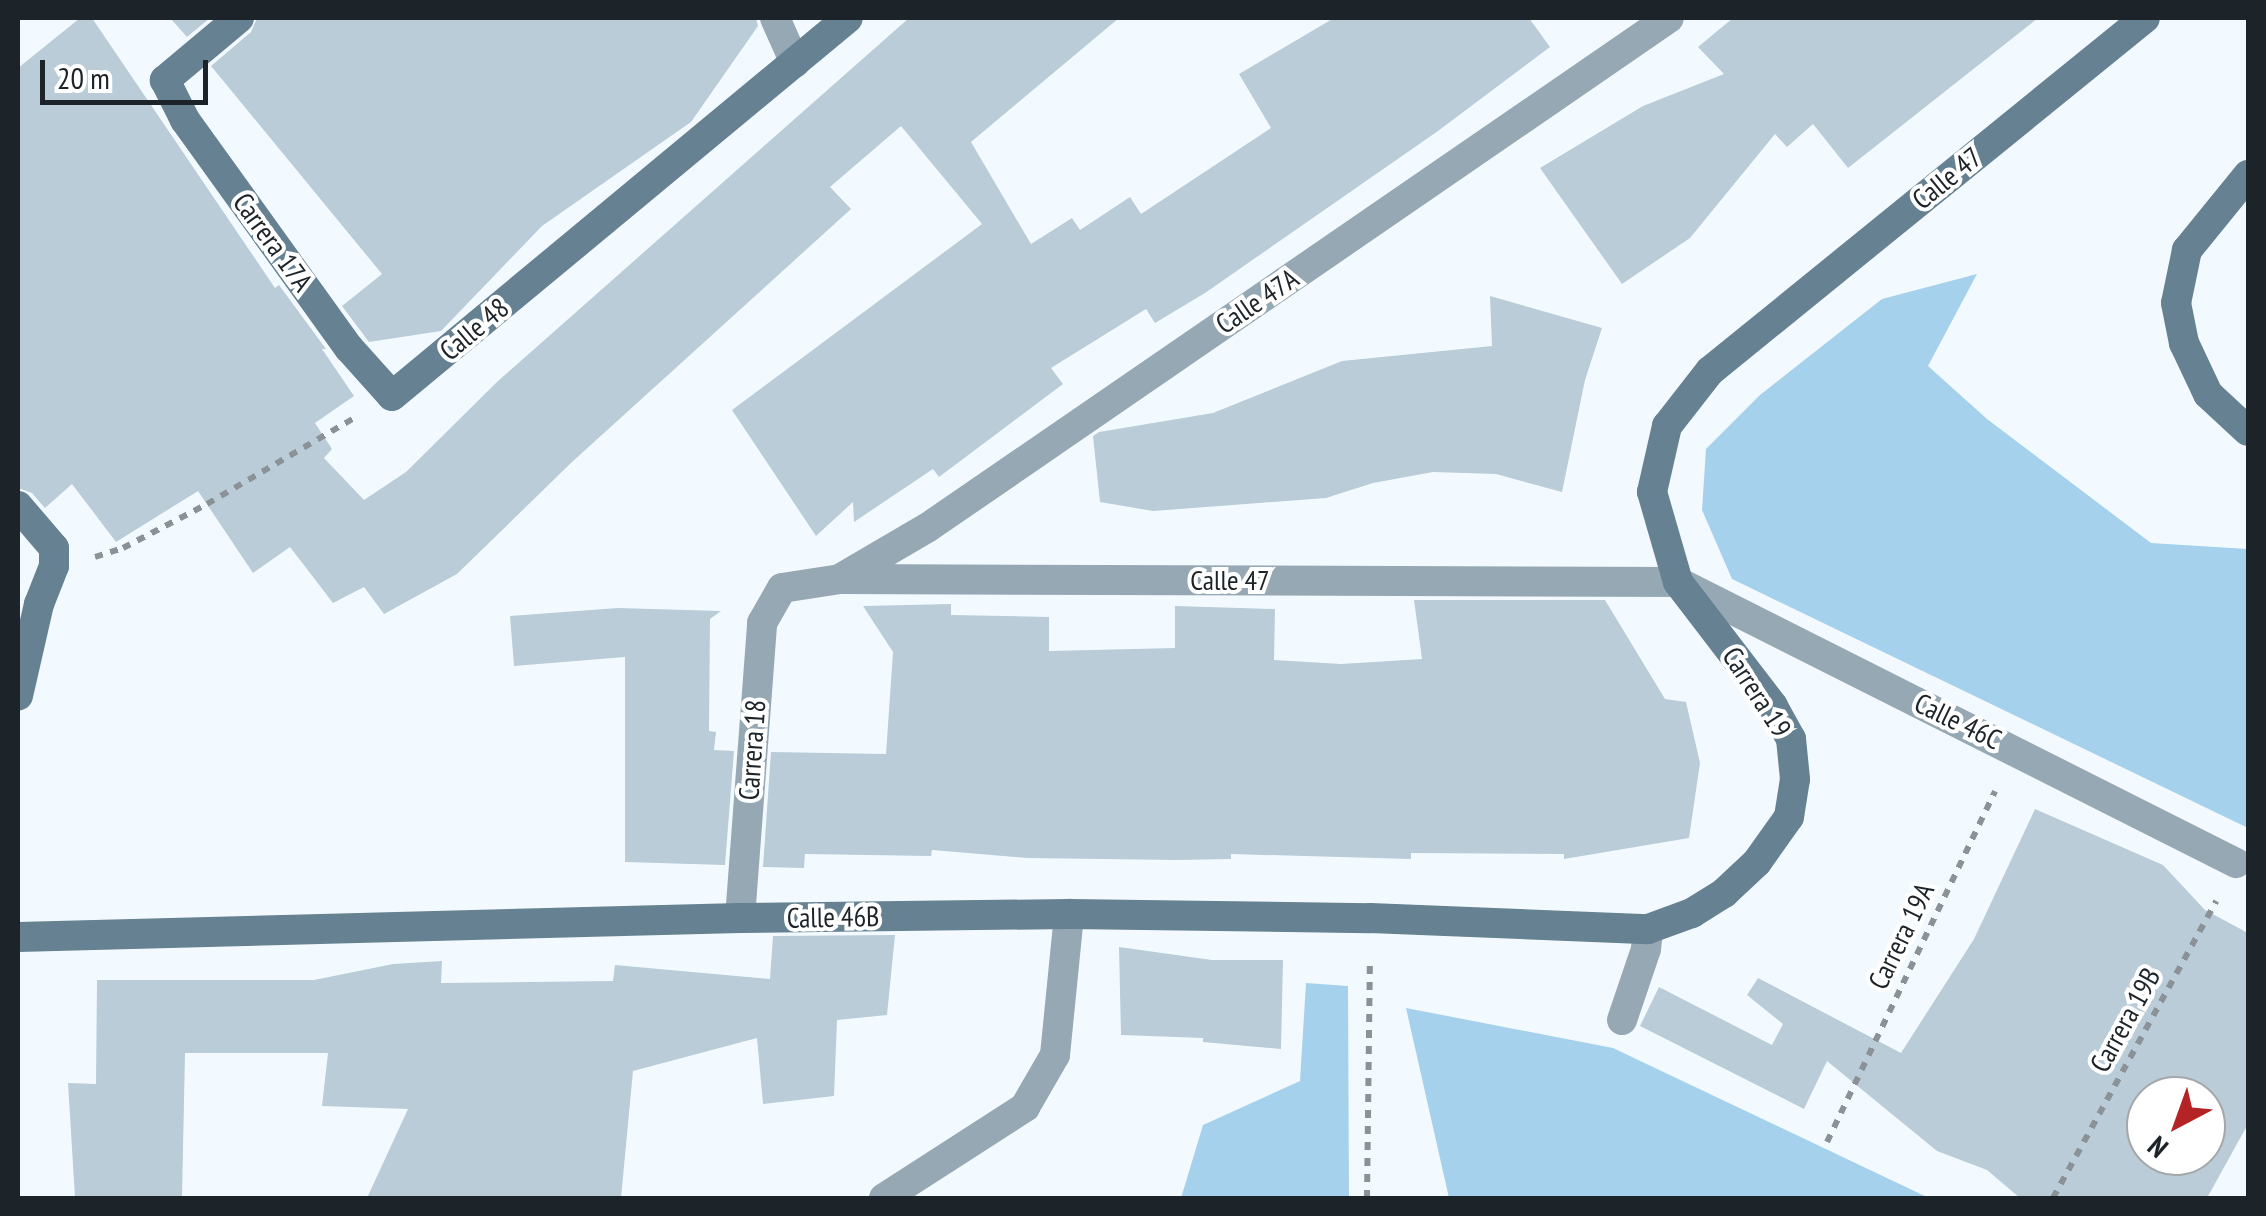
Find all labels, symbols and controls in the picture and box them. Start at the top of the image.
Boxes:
scale bar [45,40,212,102]
text: 20 m [57,58,110,97]
street label: Calle 47 [1906,140,1988,216]
street label: Carrera 17A [226,186,320,298]
street label: Calle 47A [1209,261,1305,341]
street label: Calle 48 [433,291,515,367]
street label: Calle 47 [1190,563,1270,597]
street label: Carrera 19 [1716,641,1798,743]
street label: Calle 46C [1909,686,2007,756]
street label: Carrera 18 [732,699,772,801]
street label: Carrera 19A [1861,877,1941,995]
street label: Calle 46B [786,899,880,935]
street label: Carrera 19B [2083,962,2167,1078]
north arrow [2126,1076,2226,1176]
text: N [2139,1129,2175,1166]

